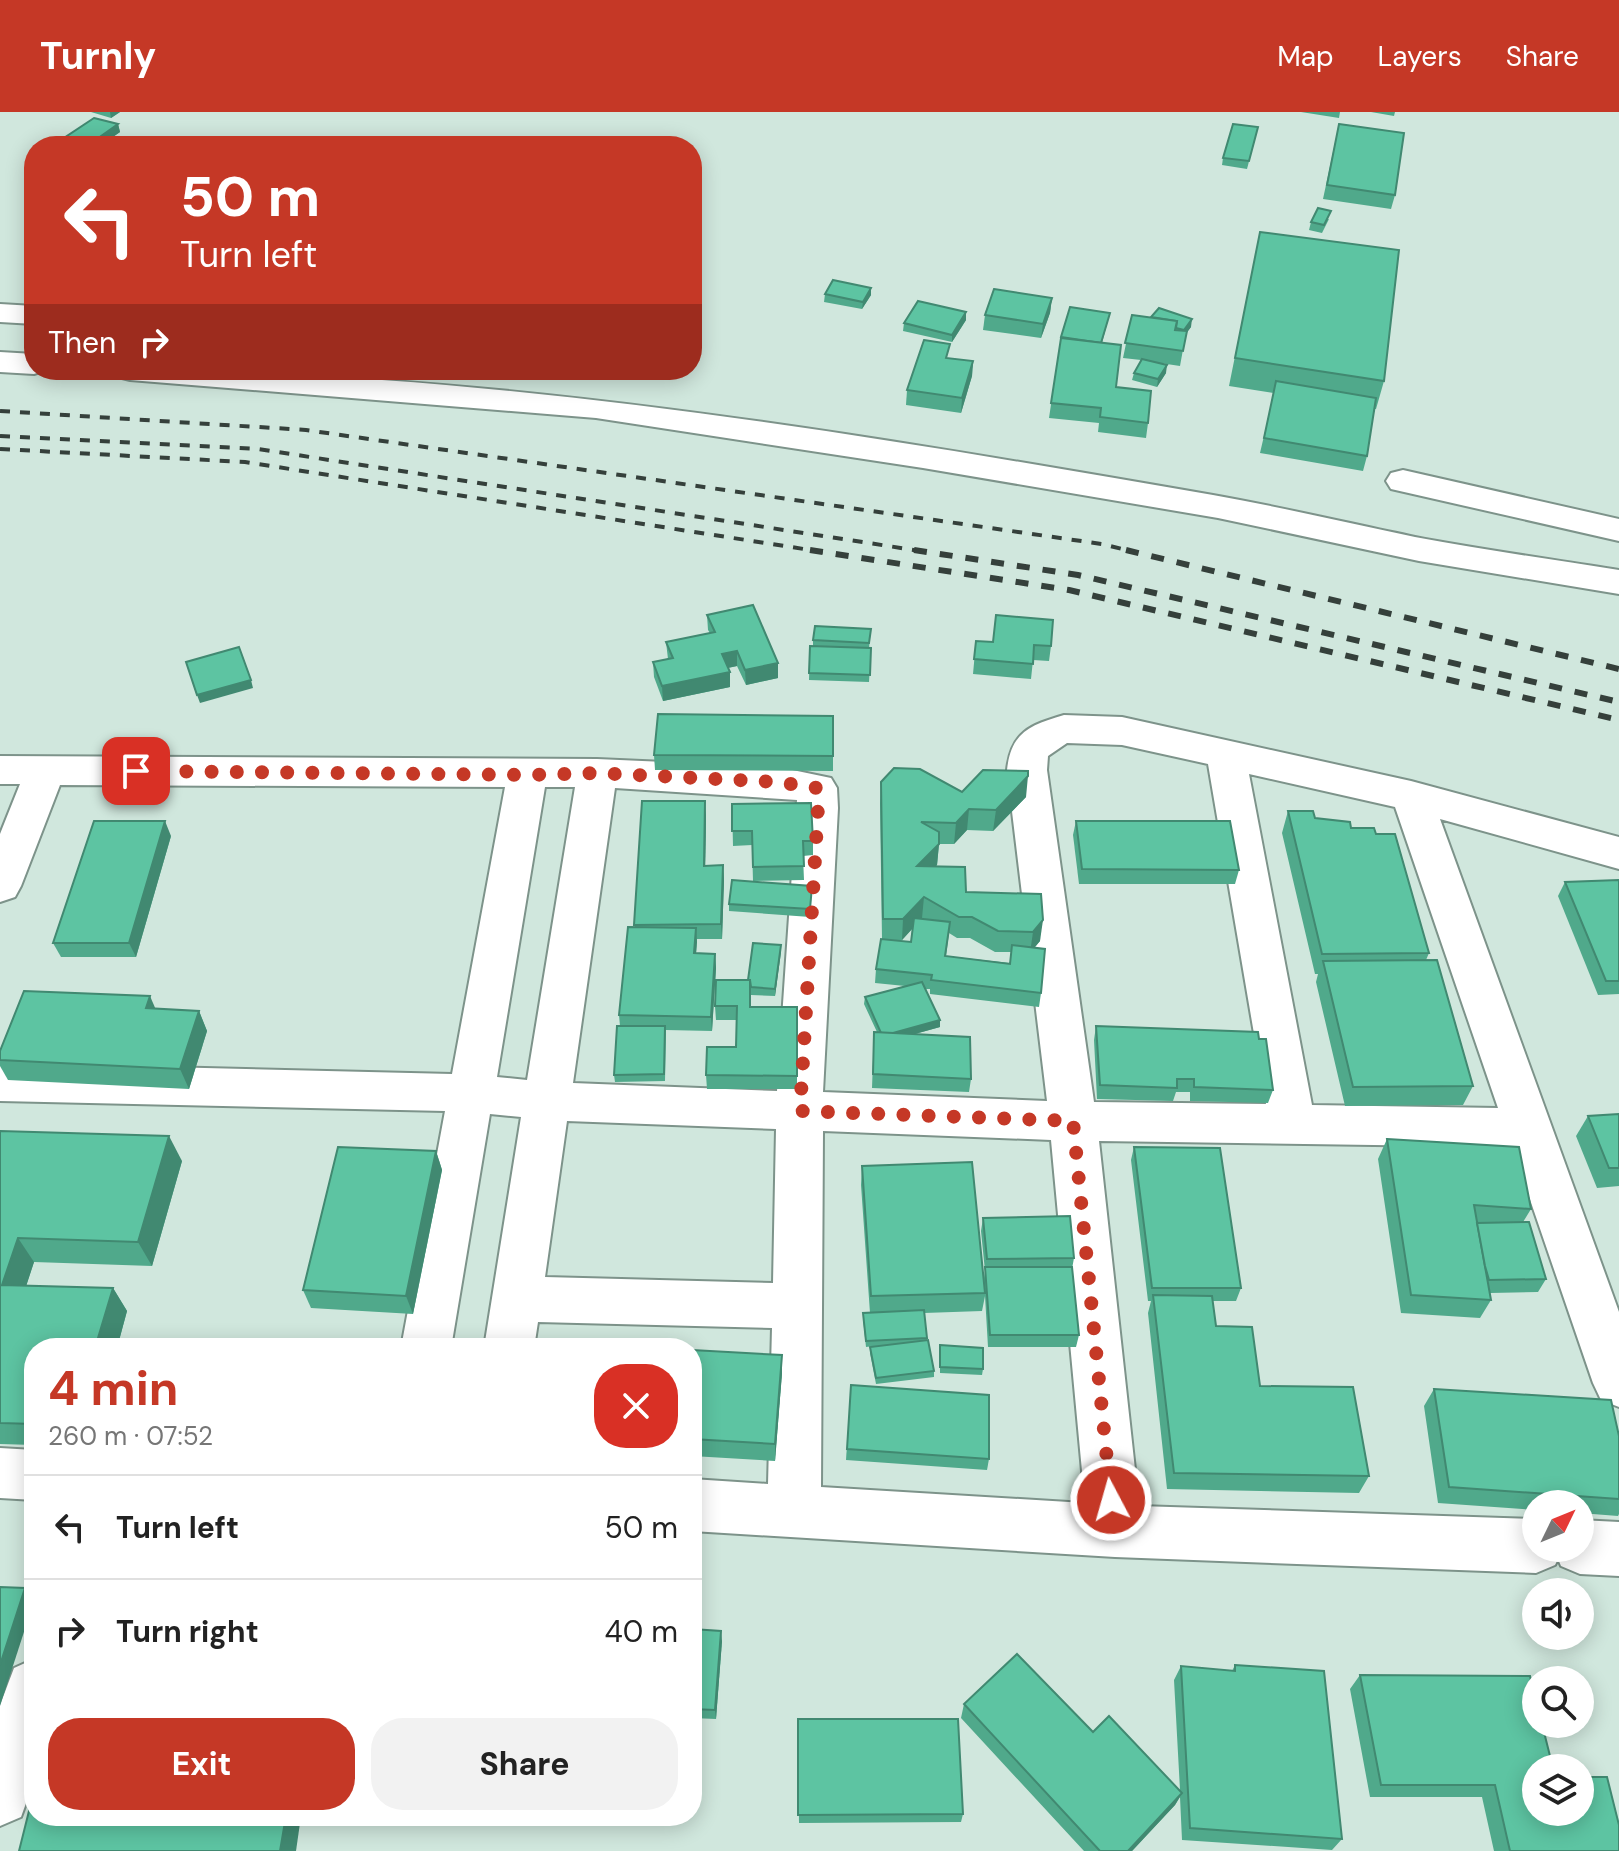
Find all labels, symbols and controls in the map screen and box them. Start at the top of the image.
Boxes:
text: Turnly [40,31,156,81]
text: Map [1277,38,1334,75]
text: Layers [1378,38,1462,75]
text: Share [1506,38,1579,75]
text: 50 m [180,160,320,233]
icon: left [48,168,152,272]
text: Turn left [180,231,317,278]
icon: right [132,320,176,364]
text: Then [48,323,116,362]
pin [102,737,170,805]
icon: arrive [114,749,158,793]
text: 4 min [48,1357,178,1420]
button: close [594,1364,678,1448]
text: 260 m · 07:52 [48,1419,213,1453]
position arrow [1069,1458,1153,1542]
north arrow [1522,1490,1594,1562]
map controls [1522,1490,1594,1826]
icon: left [48,1505,92,1549]
text: Turn left [116,1508,239,1547]
text: 50 m [604,1508,678,1547]
button: sound [1522,1578,1594,1650]
icon: right [48,1609,92,1653]
text: Turn right [116,1612,259,1651]
text: 40 m [605,1612,678,1651]
button: search [1522,1666,1594,1738]
button: Exit [48,1718,355,1810]
button: Share [371,1718,678,1810]
button: layers [1522,1754,1594,1826]

